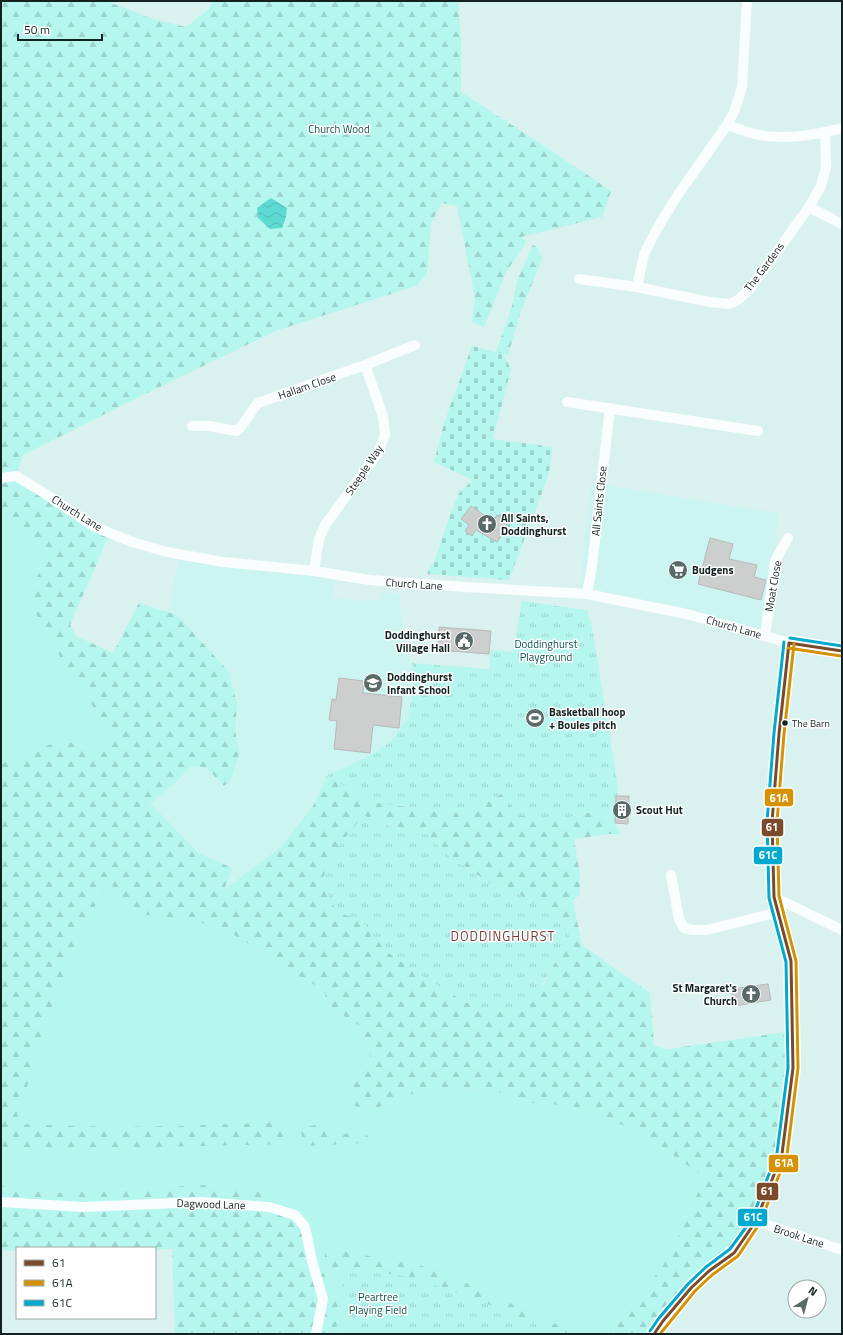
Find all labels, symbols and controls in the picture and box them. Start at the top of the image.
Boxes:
scale bar [18,16,102,42]
text: 50 m [24,20,50,39]
park label: Church Wood [308,121,370,137]
street label: The Gardens [740,239,788,295]
street label: Hallam Close [276,369,338,403]
street label: Steeple Way [341,441,387,498]
street label: All Saints Close [587,465,611,537]
street label: Church Lane [49,491,106,535]
place label: All Saints, Doddinghurst [501,510,566,539]
church icon: All Saints, Doddinghurst [476,513,498,535]
supermarket icon: Budgens [667,559,689,581]
street label: Moat Close [761,559,785,613]
place label: Budgens [692,562,734,578]
street label: Church Lane [385,574,443,594]
street label: Church Lane [704,611,764,643]
place label: Doddinghurst Village Hall [385,627,450,656]
public building icon: Doddinghurst Village Hall [453,630,475,652]
park label: Doddinghurst Playground [514,636,578,665]
place label: Doddinghurst Infant School [387,669,452,698]
school or university icon: Doddinghurst Infant School [362,672,384,694]
place label: Basketball hoop + Boules pitch [549,704,625,733]
sports icon: Basketball hoop + Boules pitch [524,707,546,729]
place label: The Barn [792,716,830,731]
marker: The Barn [780,718,790,728]
line badge: 61A [764,788,794,807]
text: 61A [770,790,789,806]
building icon: Scout Hut [611,799,633,821]
place label: Scout Hut [636,802,683,818]
line badge: 61 [761,818,784,837]
text: 61 [766,819,778,835]
line badge: 61C [753,846,783,865]
text: 61C [759,847,777,863]
district label: DODDINGHURST [451,926,555,946]
place label: St Margaret's Church [672,980,737,1009]
church icon: St Margaret's Church [740,983,762,1005]
line badge: 61A [768,1154,799,1173]
text: 61A [775,1155,794,1171]
line badge: 61 [756,1182,779,1201]
text: 61 [761,1183,773,1199]
street label: Dagwood Lane [176,1195,246,1213]
line badge: 61C [737,1208,768,1227]
text: 61C [744,1209,762,1225]
street label: Brook Lane [772,1220,827,1252]
legend [16,1247,156,1319]
text: 61 [52,1253,65,1272]
text: 61A [52,1273,73,1292]
north arrow [787,1279,827,1319]
text: N [805,1282,821,1300]
park label: Peartree Playing Field [349,1289,407,1318]
text: 61C [52,1293,72,1312]

